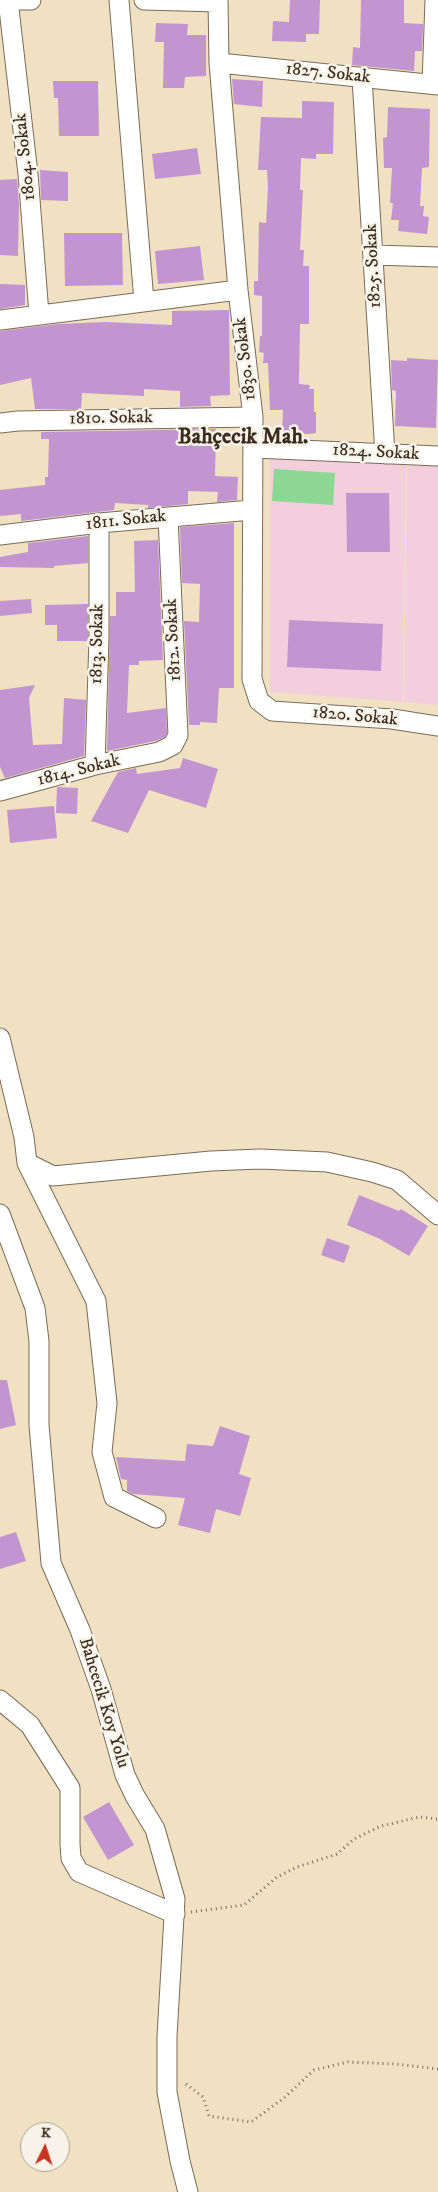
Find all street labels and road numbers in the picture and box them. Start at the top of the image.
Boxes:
street label: 1827. Sokak [285,59,371,89]
street label: 1804. Sokak [11,112,41,202]
street label: 1825. Sokak [361,223,387,309]
street label: 1830. Sokak [230,316,262,402]
street label: 1810. Sokak [69,407,153,431]
street label: 1824. Sokak [332,440,420,466]
street label: 1811. Sokak [85,506,167,536]
street label: 1812. Sokak [161,598,187,682]
street label: 1813. Sokak [86,603,110,685]
street label: 1820. Sokak [311,702,399,732]
street label: 1814. Sokak [35,750,123,792]
street label: Bahcecik Koy Yolu [73,1635,133,1771]

